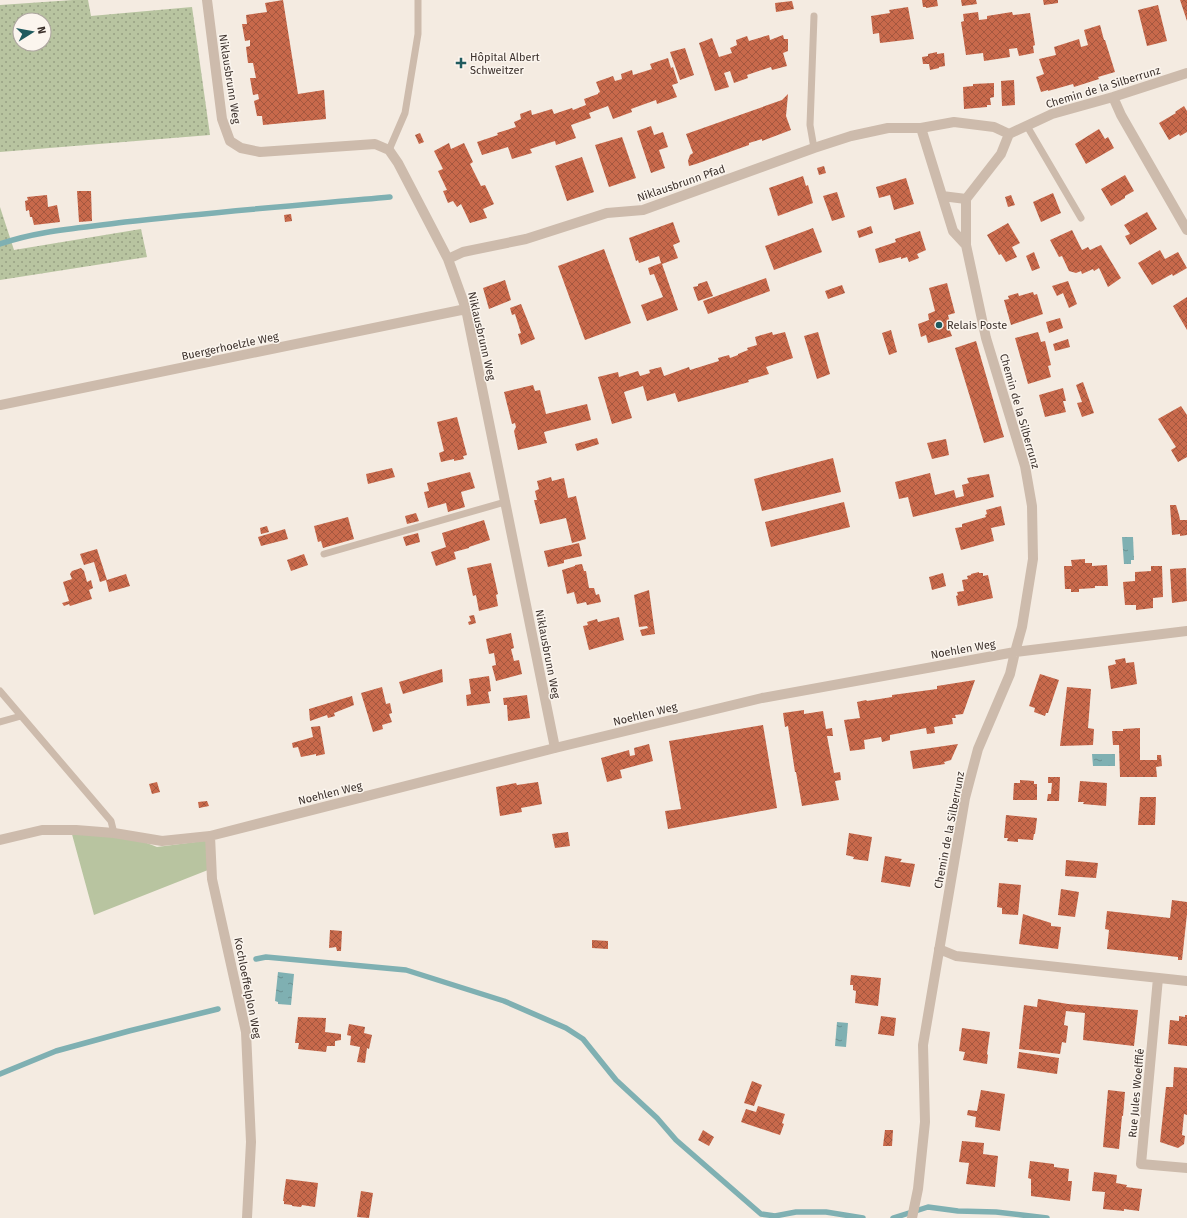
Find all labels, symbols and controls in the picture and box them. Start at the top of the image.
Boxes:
north arrow [12,12,52,52]
text: N [34,25,48,35]
street label: Niklausbrunn Weg [216,33,243,125]
place label: Hôpital Albert Schweitzer [470,51,540,77]
marker: Hôpital Albert Schweitzer [455,57,467,69]
street label: Chemin de la Silberrunz [1044,64,1162,111]
street label: Niklausbrunn Pfad [635,162,727,205]
street label: Niklausbrunn Weg [465,290,498,382]
place label: Relais Poste [947,319,1007,332]
marker: Relais Poste [934,320,944,330]
street label: Buergerhoelzle Weg [180,330,280,363]
street label: Chemin de la Silberrunz [997,352,1042,470]
street label: Niklausbrunn Weg [532,608,563,700]
street label: Noehlen Weg [930,637,997,662]
street label: Noehlen Weg [612,700,679,729]
street label: Chemin de la Silberrunz [932,770,967,890]
street label: Noehlen Weg [297,779,364,808]
street label: Kochloeffelplon Weg [231,936,264,1040]
street label: Rue Jules Woelfflé [1126,1048,1147,1138]

